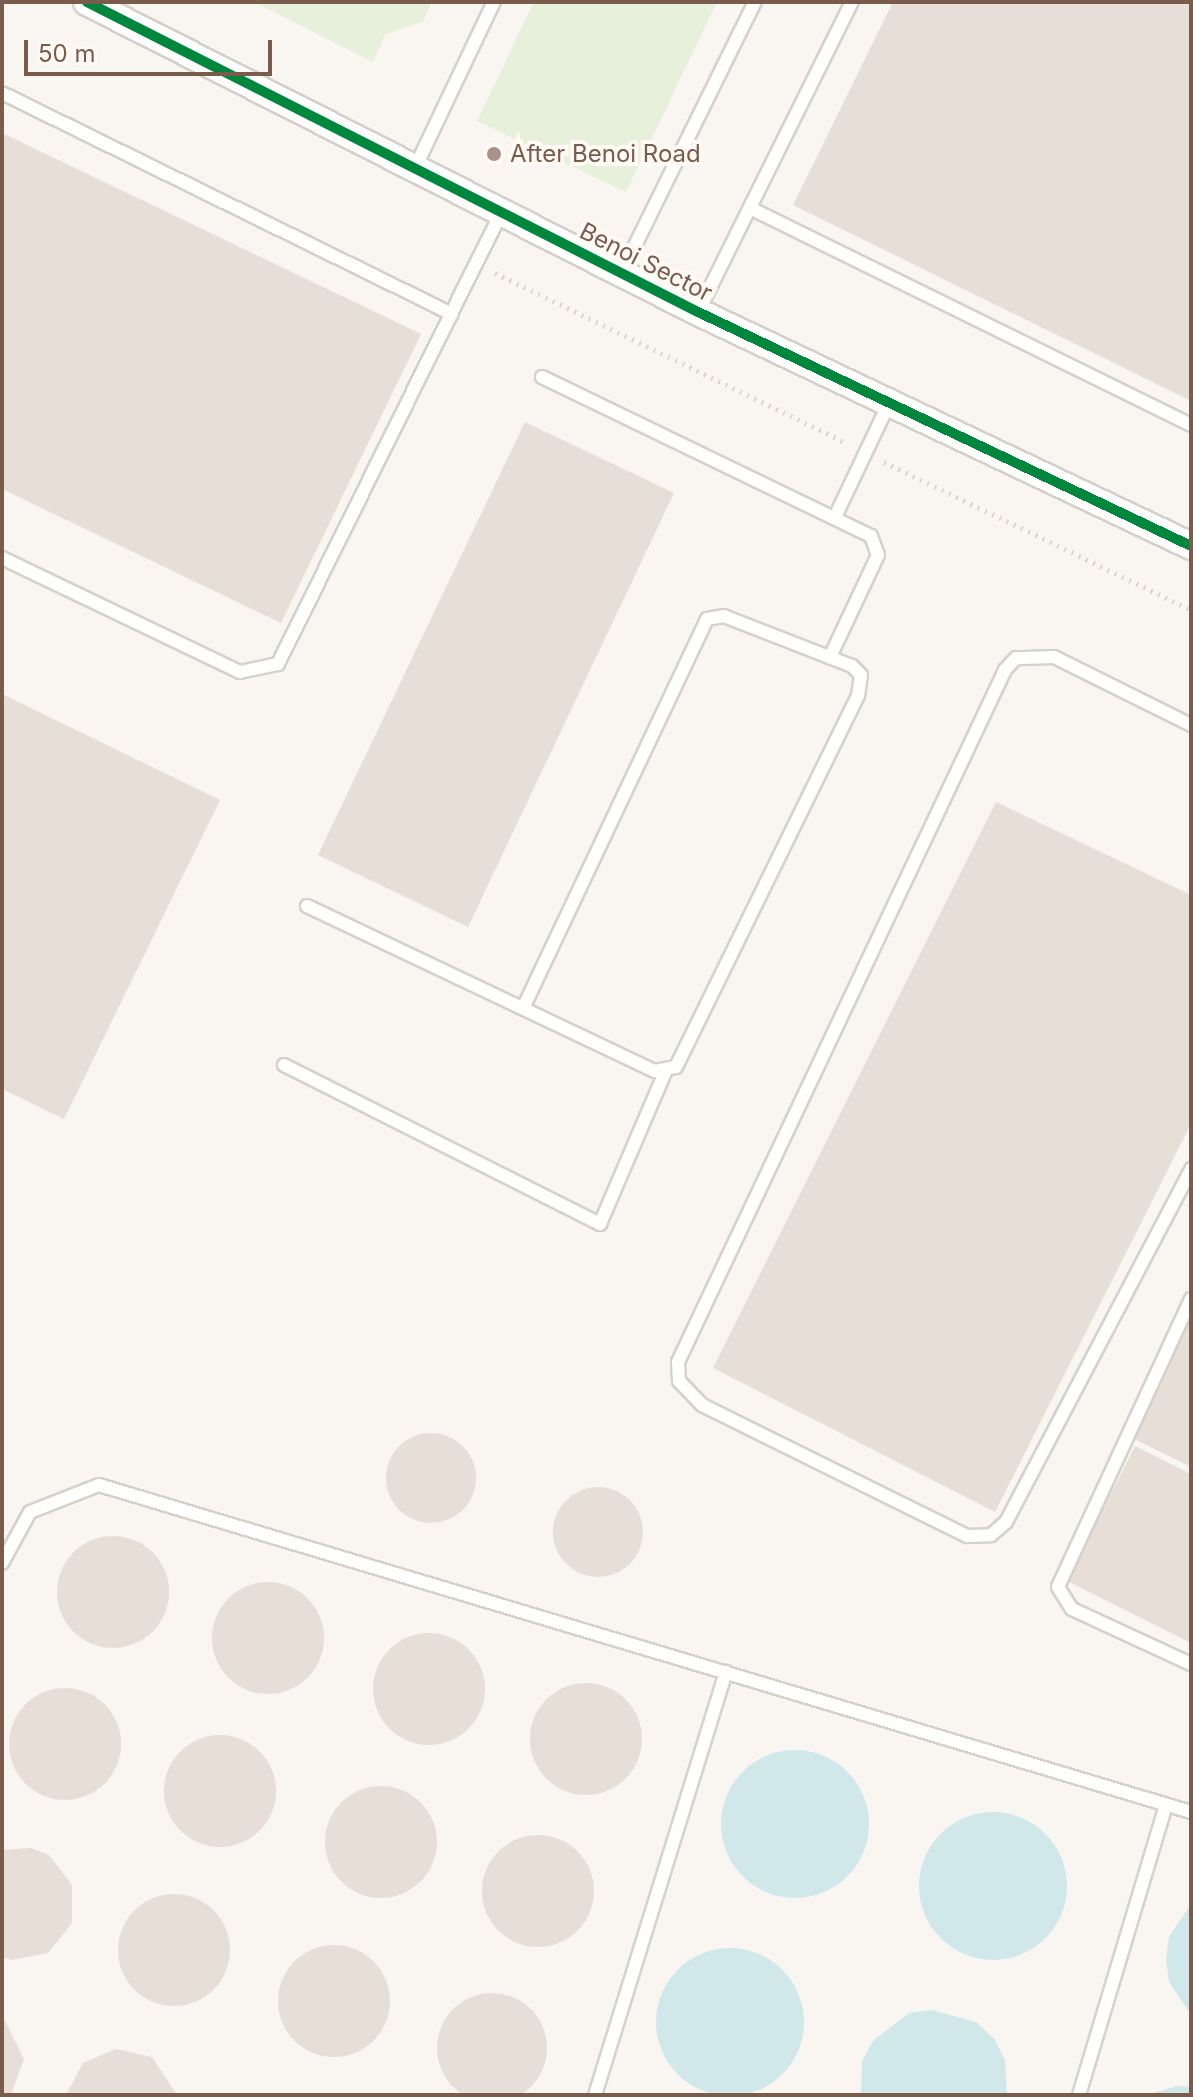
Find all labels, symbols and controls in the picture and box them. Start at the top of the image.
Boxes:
scale bar [28,24,276,74]
text: 50 m [38,39,96,68]
place label: After Benoi Road [510,140,701,168]
marker: After Benoi Road [485,145,503,163]
street label: Benoi Sector [575,216,717,308]

